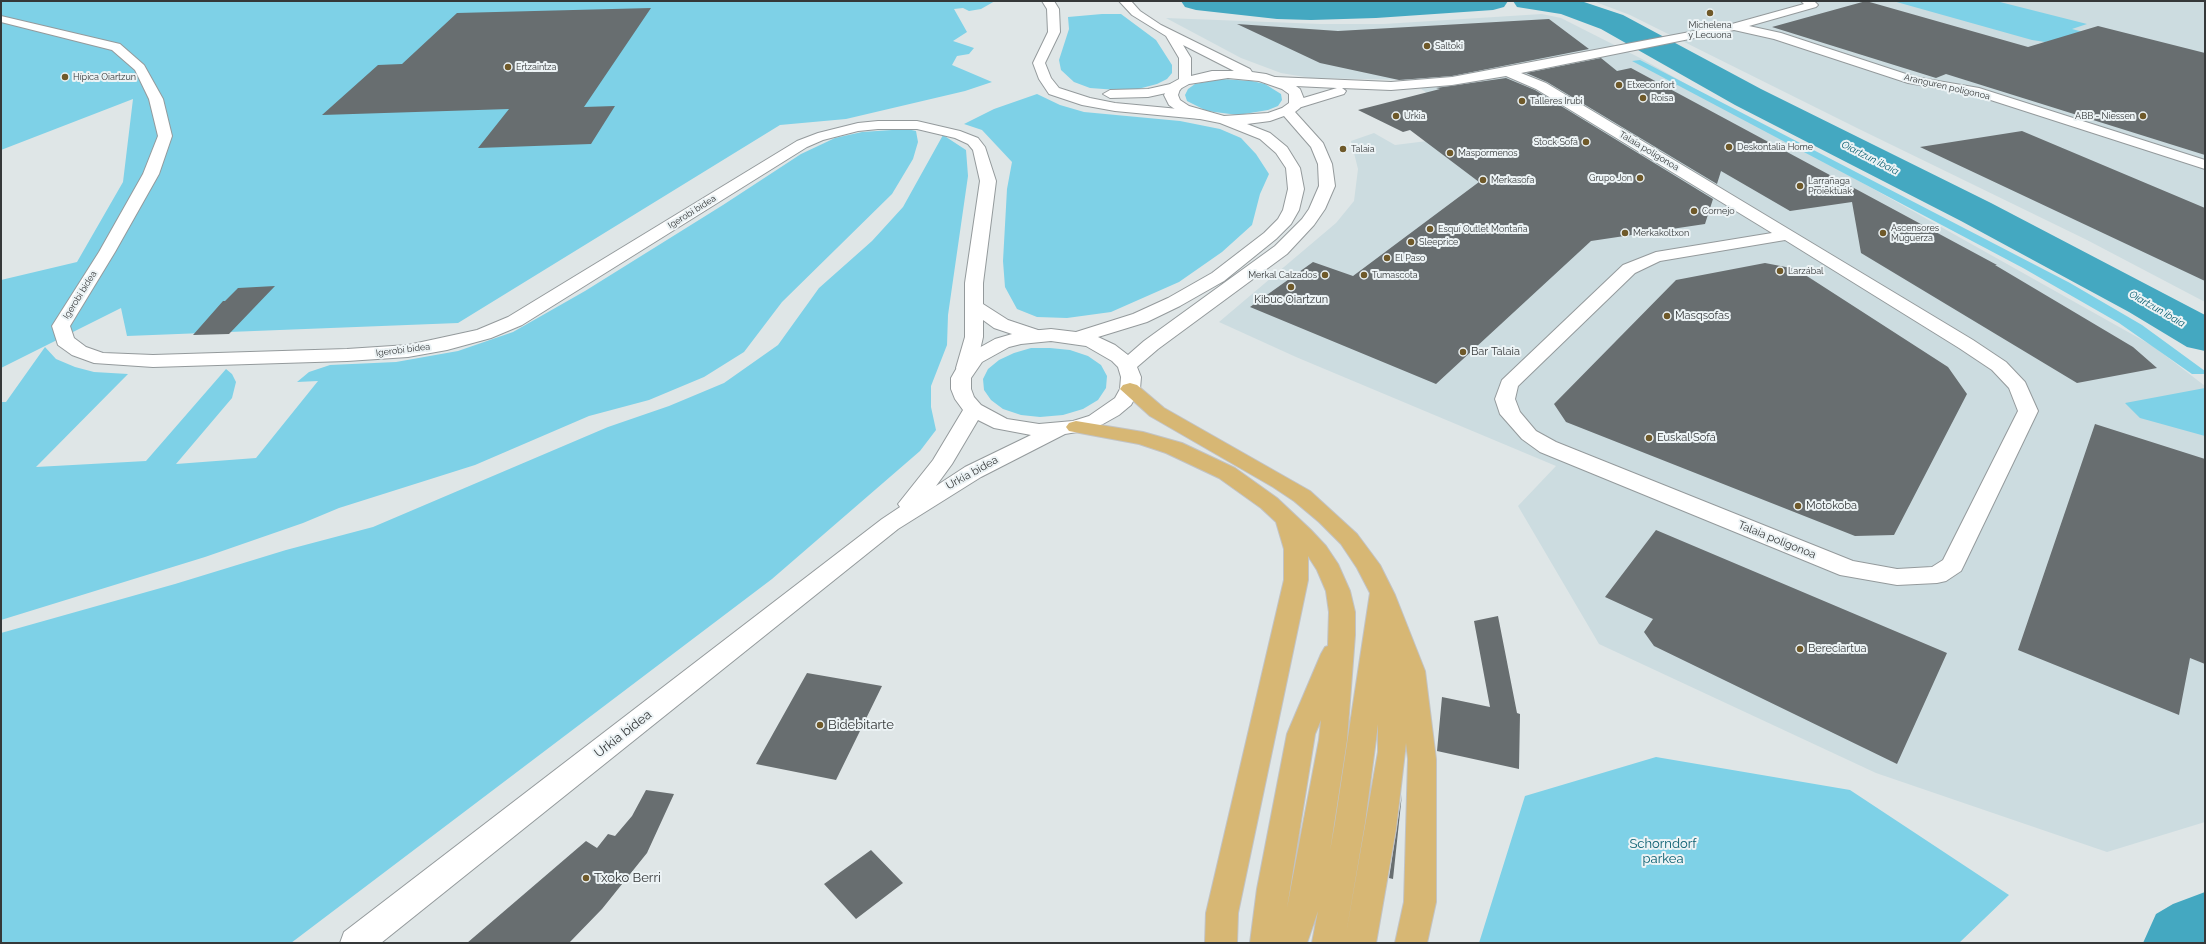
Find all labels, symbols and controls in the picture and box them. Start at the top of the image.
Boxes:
marker: Michelena y Lecuona [1705,8,1715,18]
place label: Michelena y Lecuona [1688,20,1732,41]
marker: Saltoki [1422,41,1432,51]
place label: Saltoki [1435,41,1463,51]
marker: Ertzaintza [503,62,513,72]
place label: Ertzaintza [516,62,556,72]
marker: Hípica Oiartzun [60,72,70,82]
place label: Hípica Oiartzun [73,72,136,82]
street label: Aranguren poligonoa [1903,72,1991,102]
marker: Etxeconfort [1614,80,1624,90]
place label: Etxeconfort [1627,80,1675,90]
marker: Roisa [1638,93,1648,103]
place label: Roisa [1651,93,1673,103]
marker: Talleres Irubi [1517,96,1527,106]
place label: Talleres Irubi [1530,96,1583,106]
marker: Urkia [1391,111,1401,121]
place label: Urkia [1404,111,1426,121]
place label: ABB - Niessen [2075,111,2135,121]
marker: ABB - Niessen [2138,111,2148,121]
street label: Talaia poligonoa [1617,129,1681,173]
place label: Stock Sofá [1534,137,1578,147]
marker: Stock Sofá [1581,137,1591,147]
water label: Oiartzun ibaia [1839,138,1901,178]
marker: Deskontalia Home [1724,142,1734,152]
place label: Deskontalia Home [1737,142,1813,152]
marker: Talaia [1338,144,1348,154]
place label: Talaia [1351,144,1375,154]
marker: Maspormenos [1445,148,1455,158]
place label: Maspormenos [1458,148,1518,158]
place label: Grupo Jon [1589,173,1632,183]
marker: Grupo Jon [1635,173,1645,183]
marker: Merkasofa [1478,175,1488,185]
place label: Merkasofa [1491,175,1534,185]
place label: Larrañaga Proiektuak [1808,176,1852,197]
marker: Larrañaga Proiektuak [1795,181,1805,191]
street label: Igerobi bidea [666,193,718,231]
marker: Cornejo [1689,206,1699,216]
place label: Cornejo [1702,206,1735,216]
place label: Ascensores Muguerza [1891,223,1939,244]
marker: Esquí Outlet Montaña [1425,224,1435,234]
place label: Esquí Outlet Montaña [1438,224,1528,234]
marker: Merkakoltxon [1620,228,1630,238]
place label: Merkakoltxon [1633,228,1689,238]
marker: Ascensores Muguerza [1878,228,1888,238]
marker: Sleeprice [1406,237,1416,247]
place label: Sleeprice [1419,237,1458,247]
marker: El Paso [1382,253,1392,263]
place label: El Paso [1395,253,1425,263]
marker: Larzábal [1775,266,1785,276]
place label: Larzábal [1788,266,1824,276]
street label: Igerobi bidea [61,269,99,321]
place label: Merkal Calzados [1248,270,1317,280]
marker: Merkal Calzados [1320,270,1330,280]
marker: Tumascota [1359,270,1369,280]
place label: Tumascota [1372,270,1418,280]
marker: Kibuc Oiartzun [1286,282,1296,292]
water label: Oiartzun ibaia [2127,288,2187,330]
place label: Kibuc Oiartzun [1254,293,1328,307]
place label: Masqsofas [1675,309,1729,323]
marker: Masqsofas [1662,311,1672,321]
street label: Igerobi bidea [375,341,431,359]
place label: Bar Talaia [1471,345,1520,359]
marker: Bar Talaia [1458,347,1468,357]
place label: Euskal Sofá [1657,431,1716,445]
marker: Euskal Sofá [1644,433,1654,443]
street label: Urkia bidea [944,453,1000,493]
place label: Motokoba [1806,499,1857,513]
marker: Motokoba [1793,501,1803,511]
street label: Talaia poligonoa [1736,518,1818,562]
place label: Bereciartua [1808,642,1866,656]
marker: Bereciartua [1795,644,1805,654]
street label: Urkia bidea [591,707,655,761]
place label: Bidebitarte [828,717,894,733]
marker: Bidebitarte [815,720,825,730]
park label: Schorndorf parkea [1629,836,1697,867]
place label: Txoko Berri [594,870,661,886]
marker: Txoko Berri [581,873,591,883]

